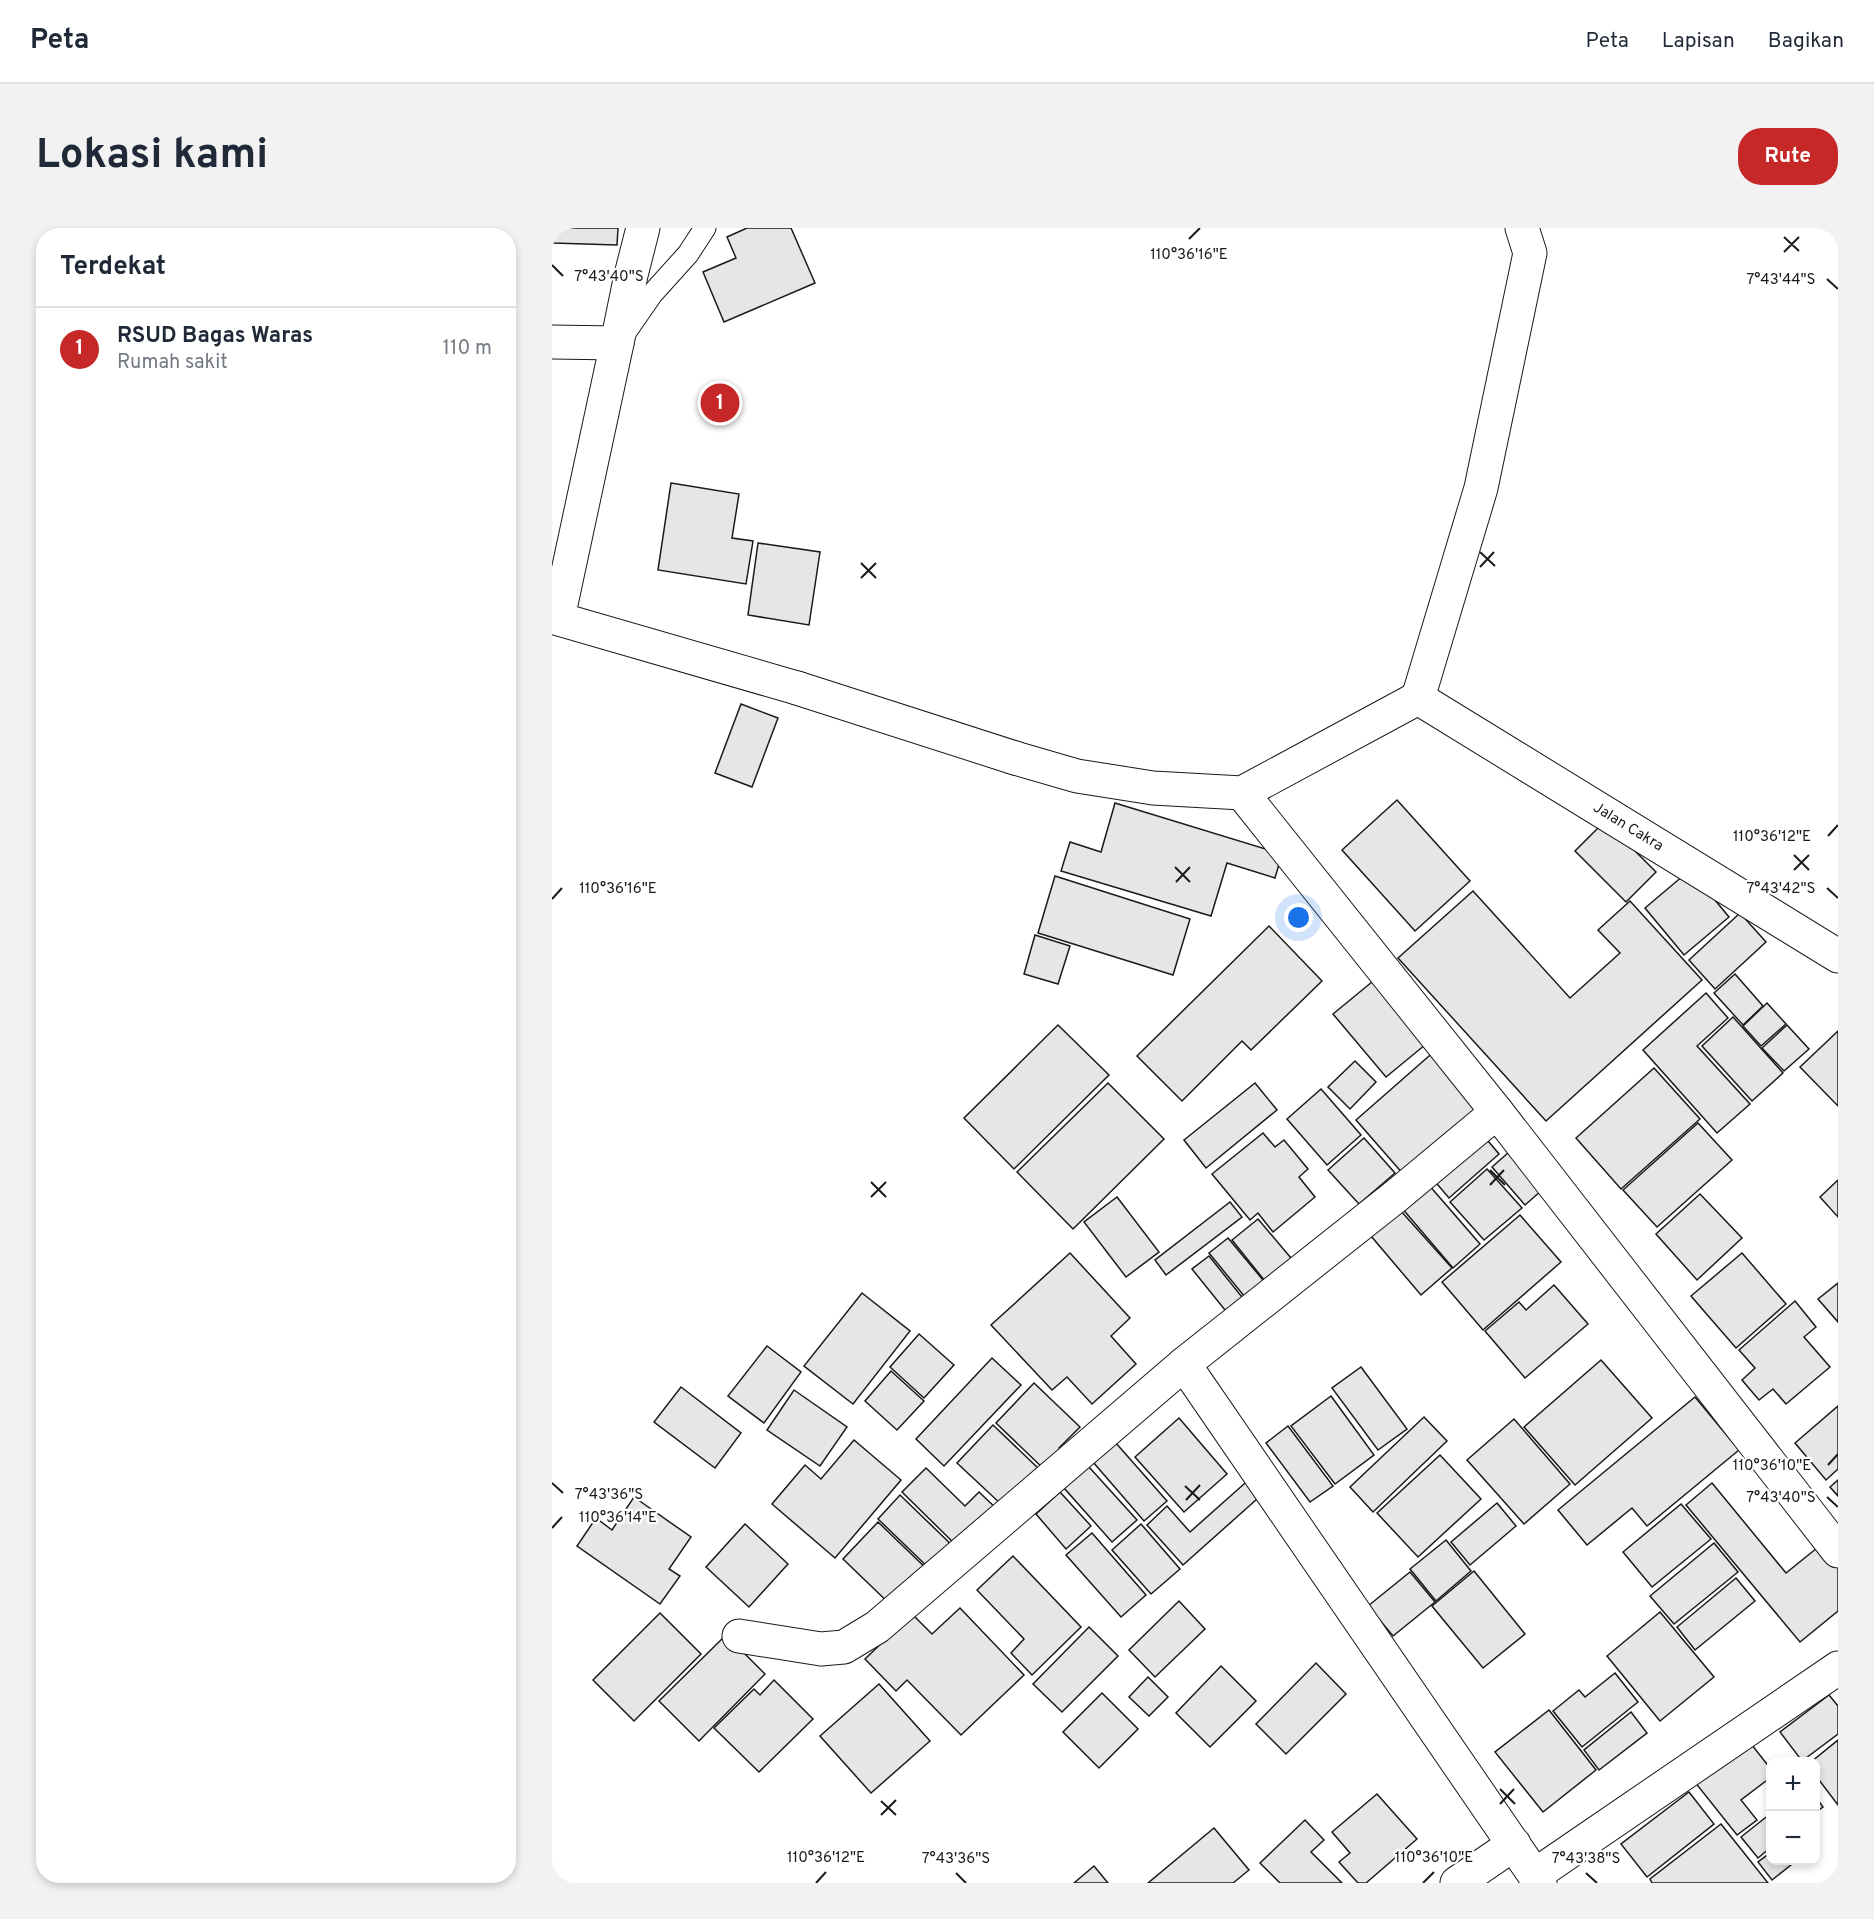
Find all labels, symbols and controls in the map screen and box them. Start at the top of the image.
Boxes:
text: Peta [30,23,89,59]
text: Peta [1586,28,1629,55]
text: Lapisan [1662,28,1735,55]
text: Bagikan [1768,28,1844,55]
button: Rute [1738,128,1838,185]
text: Lokasi kami [36,130,268,183]
text: 110°36'16"E [1150,246,1228,265]
text: Terdekat [60,251,166,284]
text: 7°43'40"S [574,268,644,287]
text: 7°43'44"S [1746,271,1816,290]
text: RSUD Bagas Waras [117,323,313,350]
text: 1 [76,336,84,362]
text: 110 m [443,336,492,362]
text: Rumah sakit [117,350,228,376]
pin: 1 [700,380,740,426]
street label: Jalan Cakra [1589,798,1667,856]
text: 110°36'12"E [1733,828,1811,847]
text: 110°36'16"E [579,880,657,899]
text: 7°43'42"S [1746,880,1816,899]
your location [1284,903,1313,932]
text: 110°36'10"E [1733,1457,1811,1476]
text: 7°43'36"S [575,1486,643,1505]
text: 7°43'40"S [1746,1489,1816,1508]
text: 110°36'14"E [579,1509,657,1528]
map controls [1766,1757,1820,1865]
button: + [1766,1757,1820,1811]
button: − [1766,1811,1820,1865]
text: 110°36'12"E [787,1849,865,1868]
text: 110°36'10"E [1395,1849,1473,1868]
text: 7°43'36"S [922,1850,990,1869]
text: 7°43'38"S [1552,1850,1620,1869]

